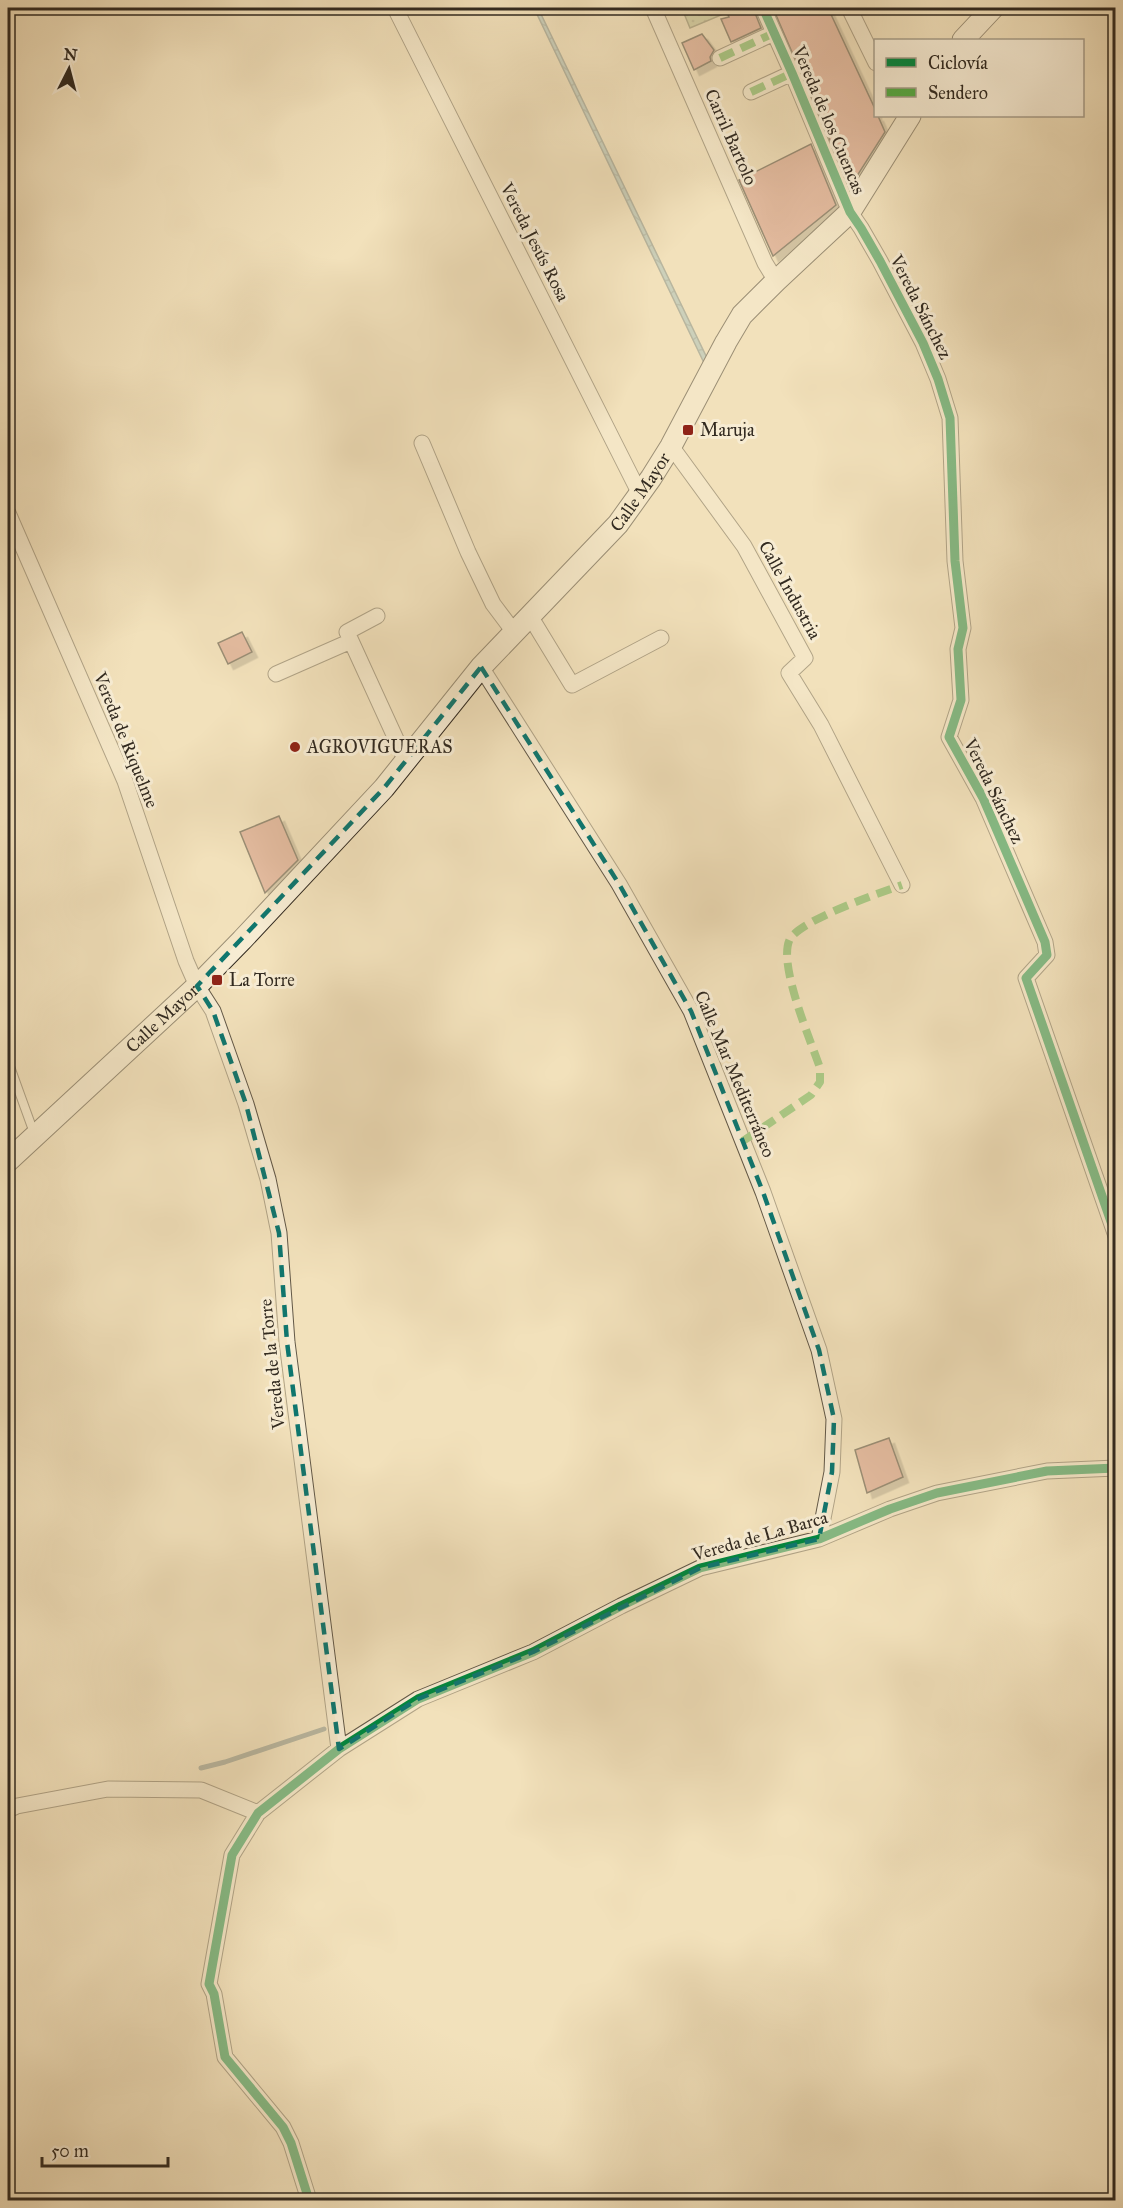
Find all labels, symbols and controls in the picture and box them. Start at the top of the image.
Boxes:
north arrow [39,39,99,99]
legend [874,39,1084,117]
street label: Vereda de los Cuencas [787,42,870,198]
text: N [63,44,79,65]
text: Ciclovía [928,52,988,74]
text: Sendero [928,82,988,104]
street label: Carril Bartolo [700,86,762,188]
street label: Vereda Jesús Rosa [494,178,575,306]
street label: Vereda Sánchez [885,250,957,363]
place label: Maruja [700,419,755,441]
marker: Maruja [681,423,695,437]
street label: Calle Mayor [605,448,675,536]
street label: Calle Industria [754,537,826,643]
street label: Vereda de Riquelme [87,668,163,811]
street label: Vereda Sánchez [959,734,1029,847]
place label: AGROVIGUERAS [306,736,453,758]
marker: AGROVIGUERAS [288,740,302,754]
place label: La Torre [229,969,295,991]
marker: La Torre [210,973,224,987]
street label: Calle Mayor [121,979,203,1057]
street label: Calle Mar Mediterráneo [690,987,780,1161]
street label: Vereda de la Torre [254,1298,290,1431]
street label: Vereda de La Barca [689,1506,831,1566]
scale bar [42,2130,168,2168]
text: 50 m [51,2140,89,2162]

